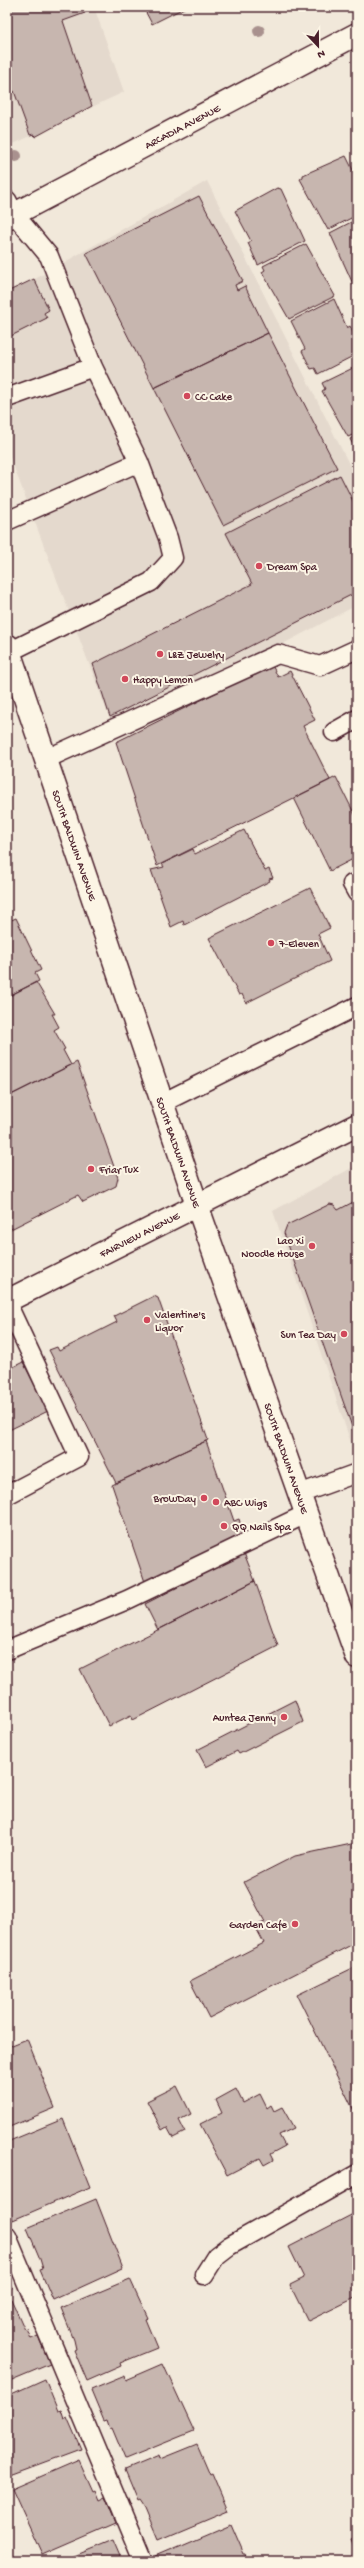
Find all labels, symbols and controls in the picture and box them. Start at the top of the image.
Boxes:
north arrow [298,26,338,66]
text: N [315,47,327,60]
street label: ARCADIA AVENUE [143,102,224,153]
marker: CC Cake [182,391,192,401]
place label: CC Cake [195,392,233,404]
marker: Dream Spa [254,561,264,571]
place label: Dream Spa [266,562,318,574]
marker: L&Z Jewelry [155,649,165,659]
place label: L&Z Jewelry [168,650,225,662]
marker: Happy Lemon [120,674,130,684]
place label: Happy Lemon [133,675,193,687]
street label: SOUTH BALDWIN AVENUE [49,789,98,904]
marker: 7-Eleven [266,938,276,948]
place label: 7-Eleven [278,939,320,951]
street label: SOUTH BALDWIN AVENUE [153,1096,202,1211]
marker: Friar Tux [86,1164,96,1174]
place label: Friar Tux [98,1165,139,1177]
street label: FAIRVIEW AVENUE [97,1210,183,1262]
place label: Lao Xi Noodle House [241,1236,304,1261]
marker: Lao Xi Noodle House [307,1241,317,1251]
place label: Valentine's Liquor [154,1310,206,1335]
marker: Valentine's Liquor [142,1315,152,1325]
marker: Sun Tea Day [339,1329,349,1339]
place label: Sun Tea Day [281,1330,337,1342]
street label: SOUTH BALDWIN AVENUE [261,1402,310,1517]
marker: BrowDay [199,1493,209,1503]
place label: BrowDay [153,1494,197,1506]
marker: ABC Wigs [211,1497,221,1507]
place label: ABC Wigs [224,1498,268,1510]
marker: QQ Nails Spa [219,1521,229,1531]
place label: QQ Nails Spa [232,1522,292,1534]
marker: Auntea Jenny [279,1712,289,1722]
place label: Auntea Jenny [213,1713,277,1725]
place label: Garden Cafe [229,1919,287,1932]
marker: Garden Cafe [290,1919,300,1929]

